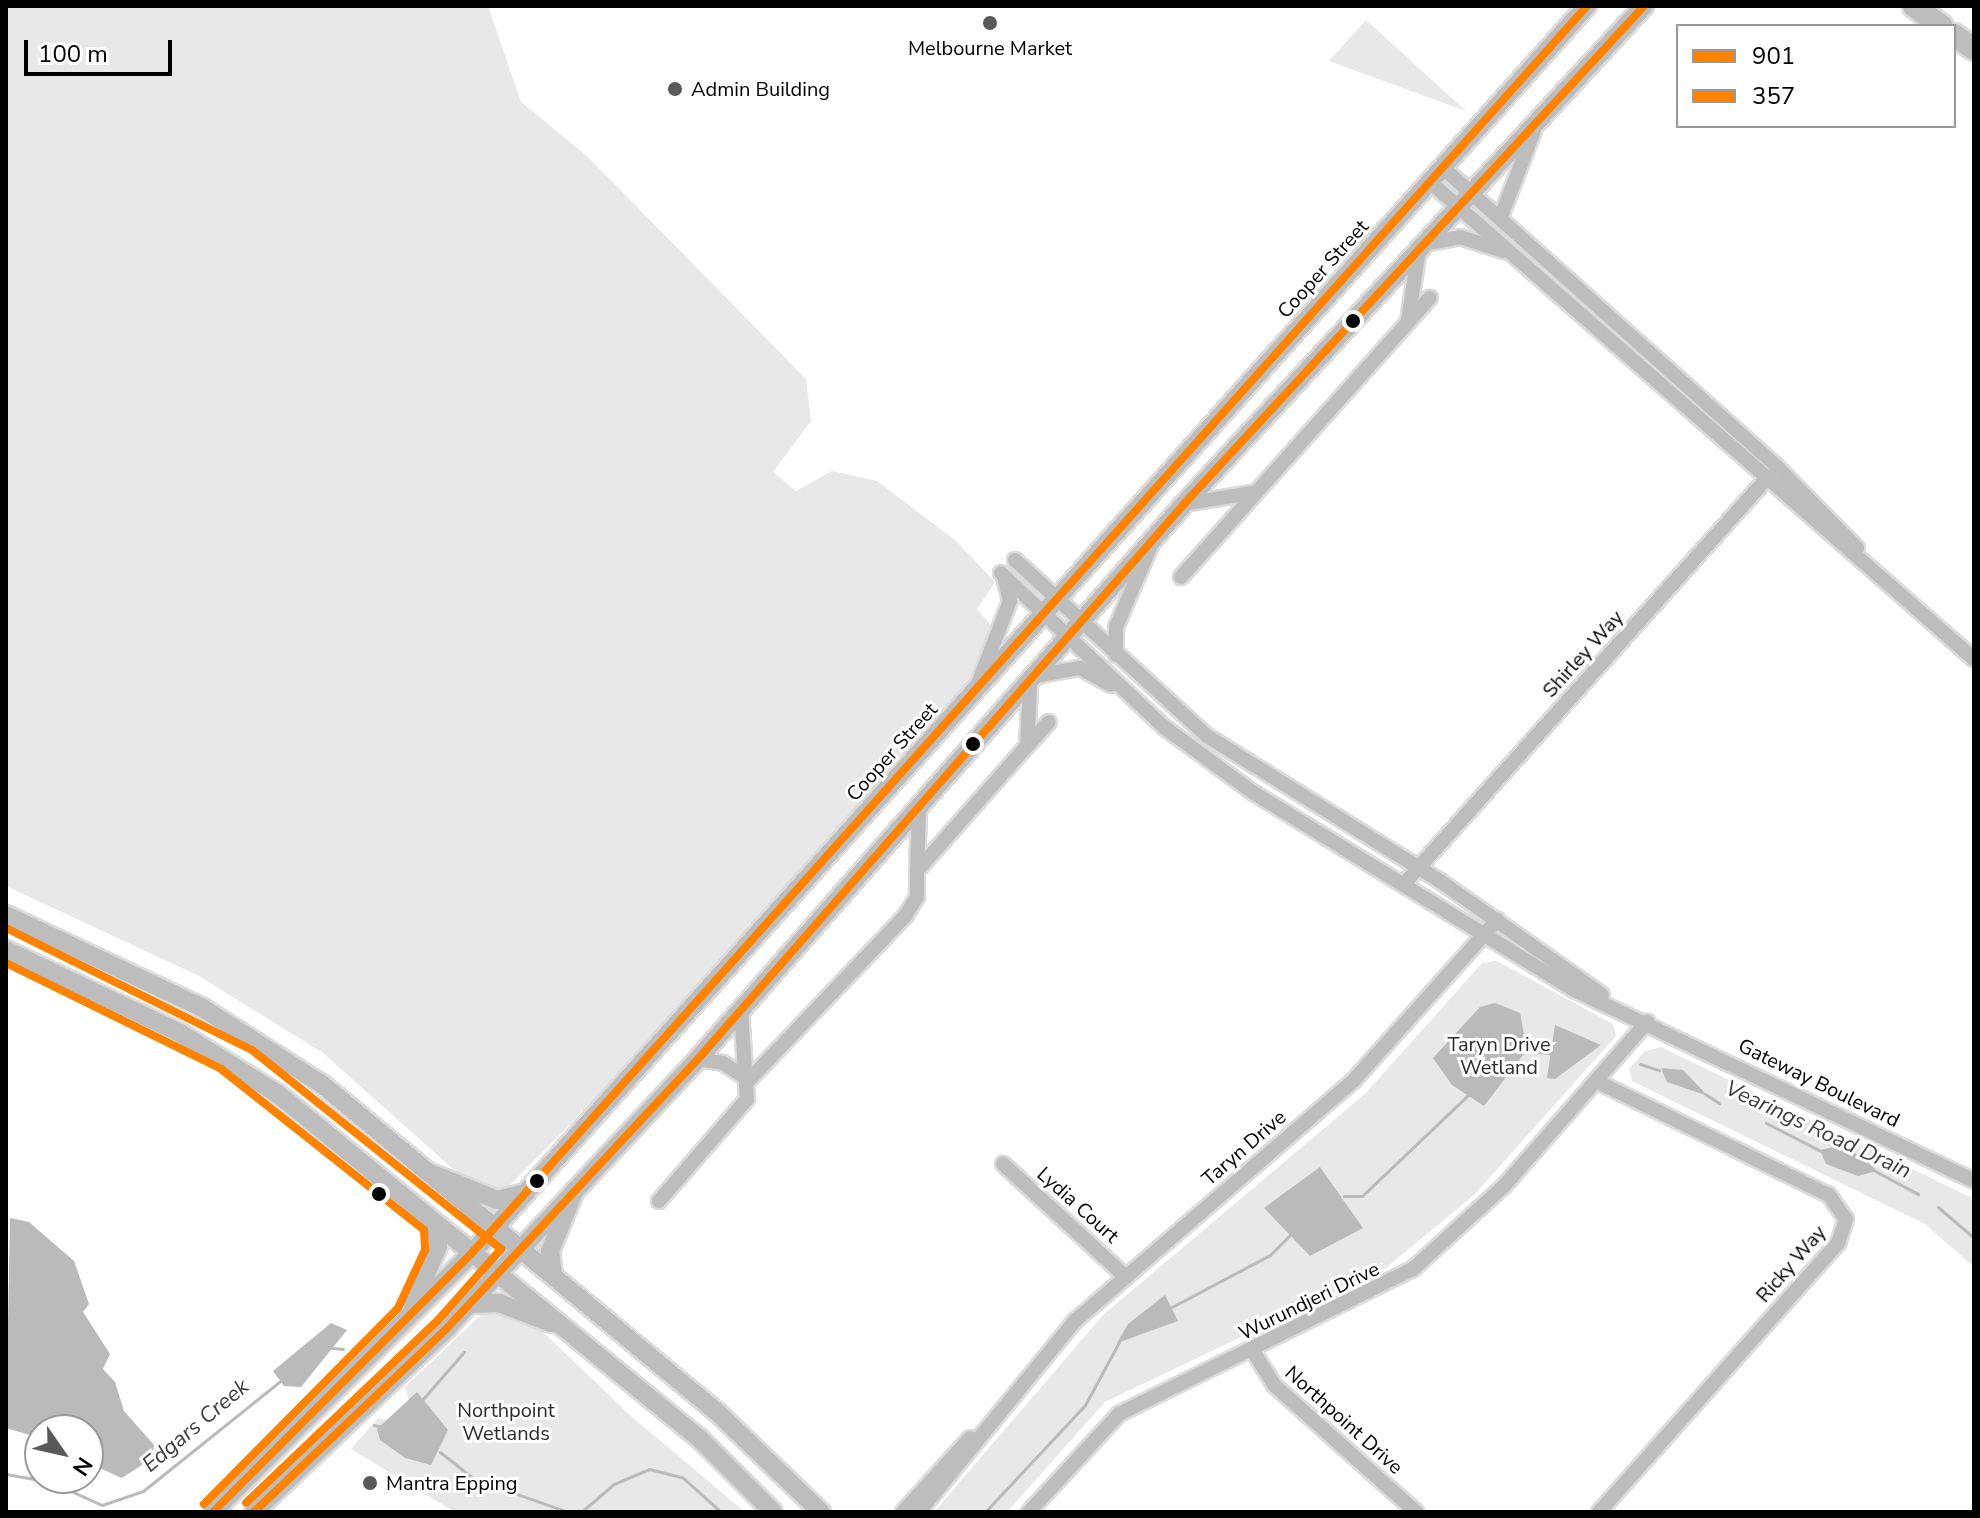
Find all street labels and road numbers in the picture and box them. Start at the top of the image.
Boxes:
street label: Cooper Street [1273,215,1373,323]
street label: Shirley Way [1538,606,1628,702]
street label: Cooper Street [842,698,942,806]
street label: Gateway Boulevard [1734,1033,1904,1133]
street label: Taryn Drive [1197,1105,1291,1191]
street label: Lydia Court [1032,1162,1124,1248]
street label: Ricky Way [1751,1221,1831,1307]
street label: Wurundjeri Drive [1235,1257,1383,1345]
street label: Northpoint Drive [1280,1361,1408,1479]

